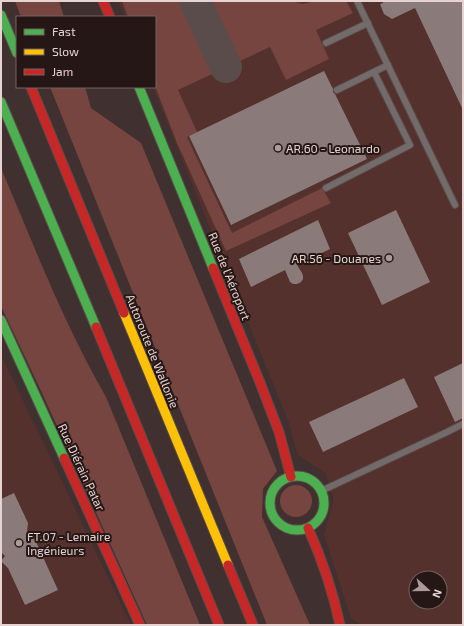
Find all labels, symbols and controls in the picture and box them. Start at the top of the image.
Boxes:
legend [16,16,156,88]
text: Fast [52,24,76,38]
text: Slow [52,44,79,58]
text: Jam [52,64,73,78]
place label: AR.60 - Leonardo [286,141,380,155]
marker: AR.60 - Leonardo [273,143,283,153]
street label: Rue de l'Aéroport [206,230,254,322]
place label: AR.56 - Douanes [292,251,381,265]
marker: AR.56 - Douanes [384,253,394,263]
street label: Autoroute de Wallonie [124,292,182,410]
street label: Rue Diérain Patar [56,421,108,513]
place label: FT.07 - Lemaire Ingénieurs [27,529,110,557]
marker: FT.07 - Lemaire Ingénieurs [14,538,24,548]
north arrow [408,570,448,610]
text: N [430,588,445,600]

